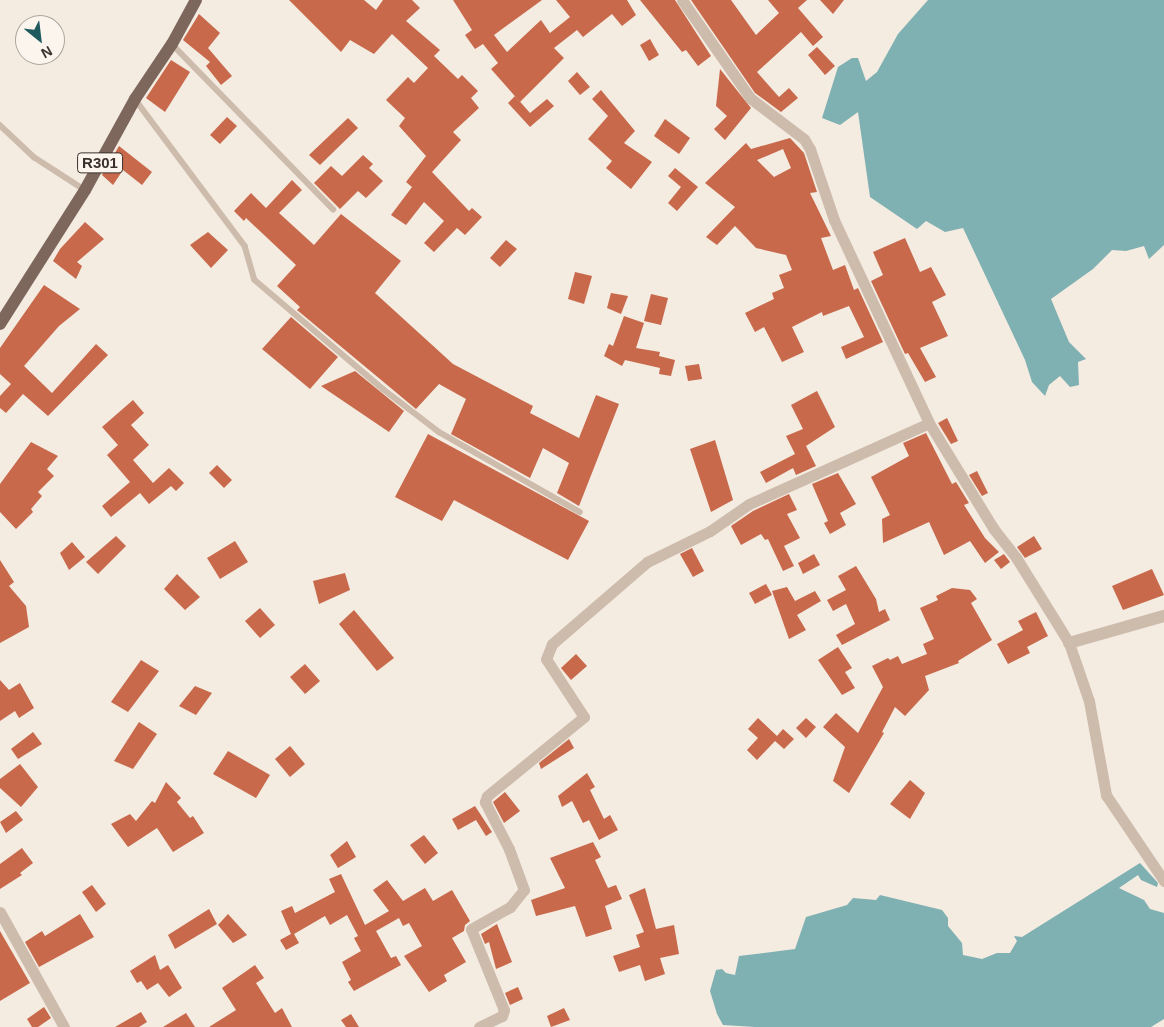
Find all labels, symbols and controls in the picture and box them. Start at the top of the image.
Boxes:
north arrow [15,15,65,65]
text: N [38,43,55,62]
road number: R301 [76,150,124,176]

